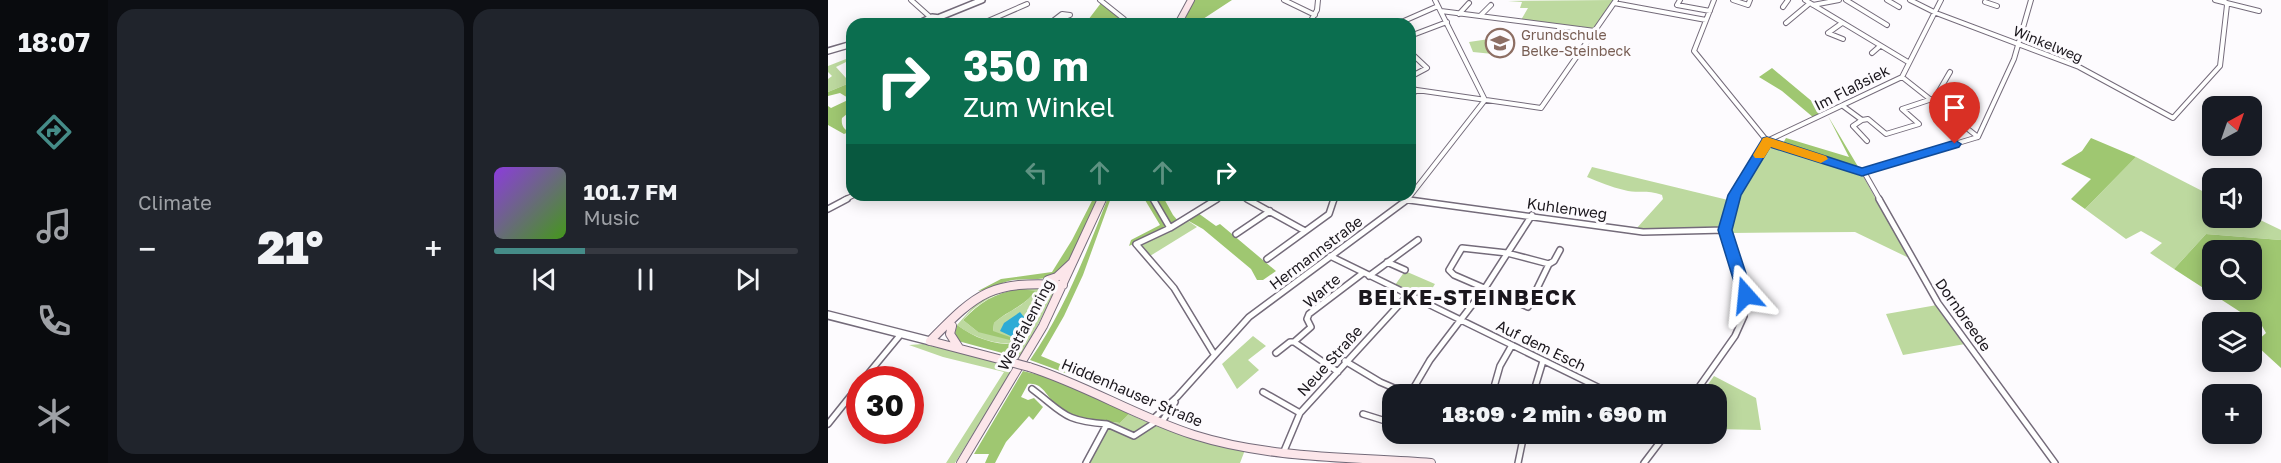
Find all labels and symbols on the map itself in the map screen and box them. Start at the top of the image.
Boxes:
street label: Winkelweg [2011,22,2086,65]
place label: Grundschule Belke-Steinbeck [1521,26,1631,59]
school or university icon: Grundschule Belke-Steinbeck [1484,27,1516,59]
street label: Im Flaßsiek [1811,60,1893,114]
pin [1929,82,1980,144]
north arrow [2202,96,2262,156]
street label: Kuhlenweg [1526,193,1608,223]
street label: Hermannstraße [1265,211,1366,293]
position arrow [1714,263,1778,327]
street label: Warte [1299,269,1344,311]
street label: Dornbreede [1932,275,1996,355]
street label: Westfalenring [993,276,1057,373]
district label: BELKE-STEINBECK [1358,284,1578,310]
street label: Auf dem Esch [1494,316,1589,375]
street label: Neue Straße [1293,321,1366,399]
street label: Hiddenhauser Straße [1059,354,1206,430]
speed limit sign: 30 [846,366,924,444]

